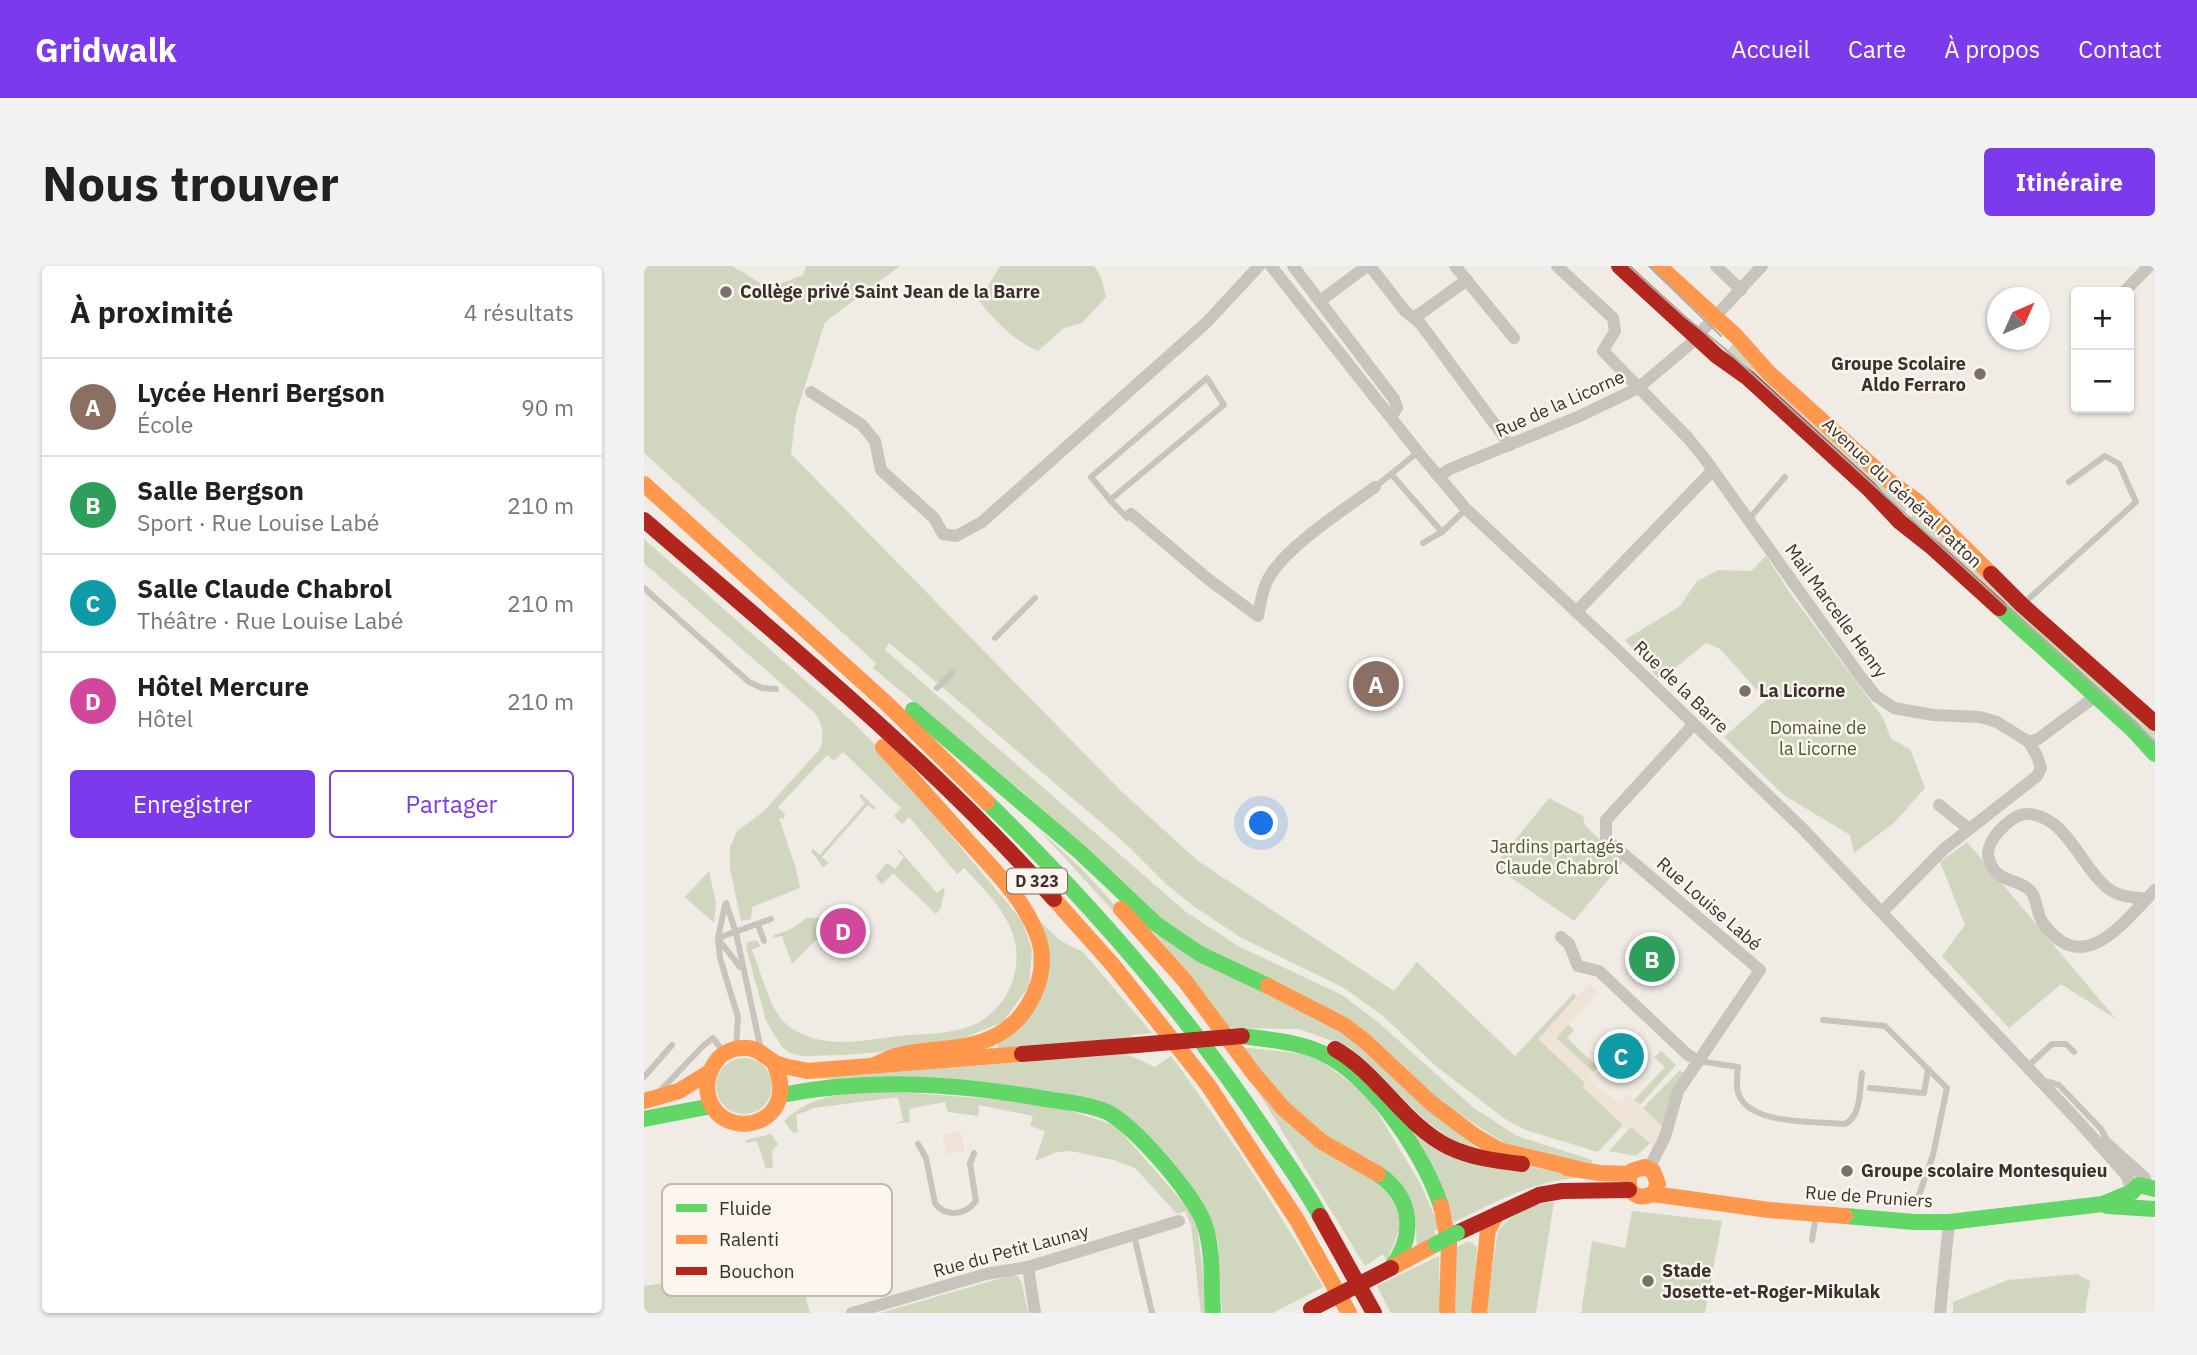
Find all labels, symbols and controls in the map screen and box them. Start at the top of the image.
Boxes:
text: Gridwalk [35,28,177,71]
text: Accueil [1731,33,1810,65]
text: Carte [1848,33,1906,65]
text: À propos [1944,33,2040,65]
text: Contact [2078,33,2162,65]
button: Itinéraire [1984,148,2155,216]
text: Nous trouver [42,151,339,214]
place label: Collège privé Saint Jean de la Barre [740,280,1040,303]
marker: Collège privé Saint Jean de la Barre [718,284,734,300]
north arrow [1987,287,2050,350]
map controls [2071,287,2134,413]
button: + [2071,287,2134,350]
text: À proximité [70,292,233,331]
text: 4 résultats [464,297,574,327]
button: − [2071,350,2134,413]
place label: Groupe Scolaire Aldo Ferraro [1831,352,1966,396]
street label: Rue de la Licorne [1492,365,1628,442]
marker: Groupe Scolaire Aldo Ferraro [1972,366,1988,382]
text: Lycée Henri Bergson [137,375,385,409]
text: A [85,392,101,422]
text: 90 m [521,392,574,422]
text: École [137,409,193,439]
street label: Avenue du Général Patton [1818,413,1987,573]
text: Salle Bergson [137,473,304,507]
text: B [85,490,101,520]
text: 210 m [507,490,574,520]
text: Sport · Rue Louise Labé [137,507,379,537]
street label: Mail Marcelle Henry [1780,539,1893,682]
text: Salle Claude Chabrol [137,571,392,605]
text: C [86,588,100,618]
text: 210 m [507,588,574,618]
text: Théâtre · Rue Louise Labé [137,605,403,635]
street label: Rue de la Barre [1629,635,1734,738]
pin: A [1353,658,1399,710]
text: Hôtel Mercure [137,669,309,703]
place label: La Licorne [1759,679,1845,702]
marker: La Licorne [1737,683,1753,699]
text: D [85,686,101,716]
text: 210 m [507,686,574,716]
text: Hôtel [137,703,193,733]
park label: Domaine de la Licorne [1770,716,1866,760]
button: Enregistrer [70,770,315,838]
button: Partager [329,770,574,838]
your location [1244,806,1278,840]
park label: Jardins partagés Claude Chabrol [1490,835,1624,879]
street label: Rue Louise Labé [1652,852,1767,955]
road number: D 323 [1007,868,1067,894]
pin: D [820,905,866,957]
pin: B [1629,933,1675,985]
pin: C [1598,1030,1644,1082]
place label: Groupe scolaire Montesquieu [1861,1159,2107,1182]
marker: Groupe scolaire Montesquieu [1839,1163,1855,1179]
street label: Rue de Pruniers [1804,1181,1934,1212]
legend [662,1184,892,1296]
text: Fluide [719,1196,772,1220]
street label: Rue du Petit Launay [931,1219,1091,1282]
text: Ralenti [719,1227,779,1251]
text: Bouchon [719,1259,795,1283]
place label: Stade Josette-et-Roger-Mikulak [1662,1259,1881,1303]
marker: Stade Josette-et-Roger-Mikulak [1640,1273,1656,1289]

